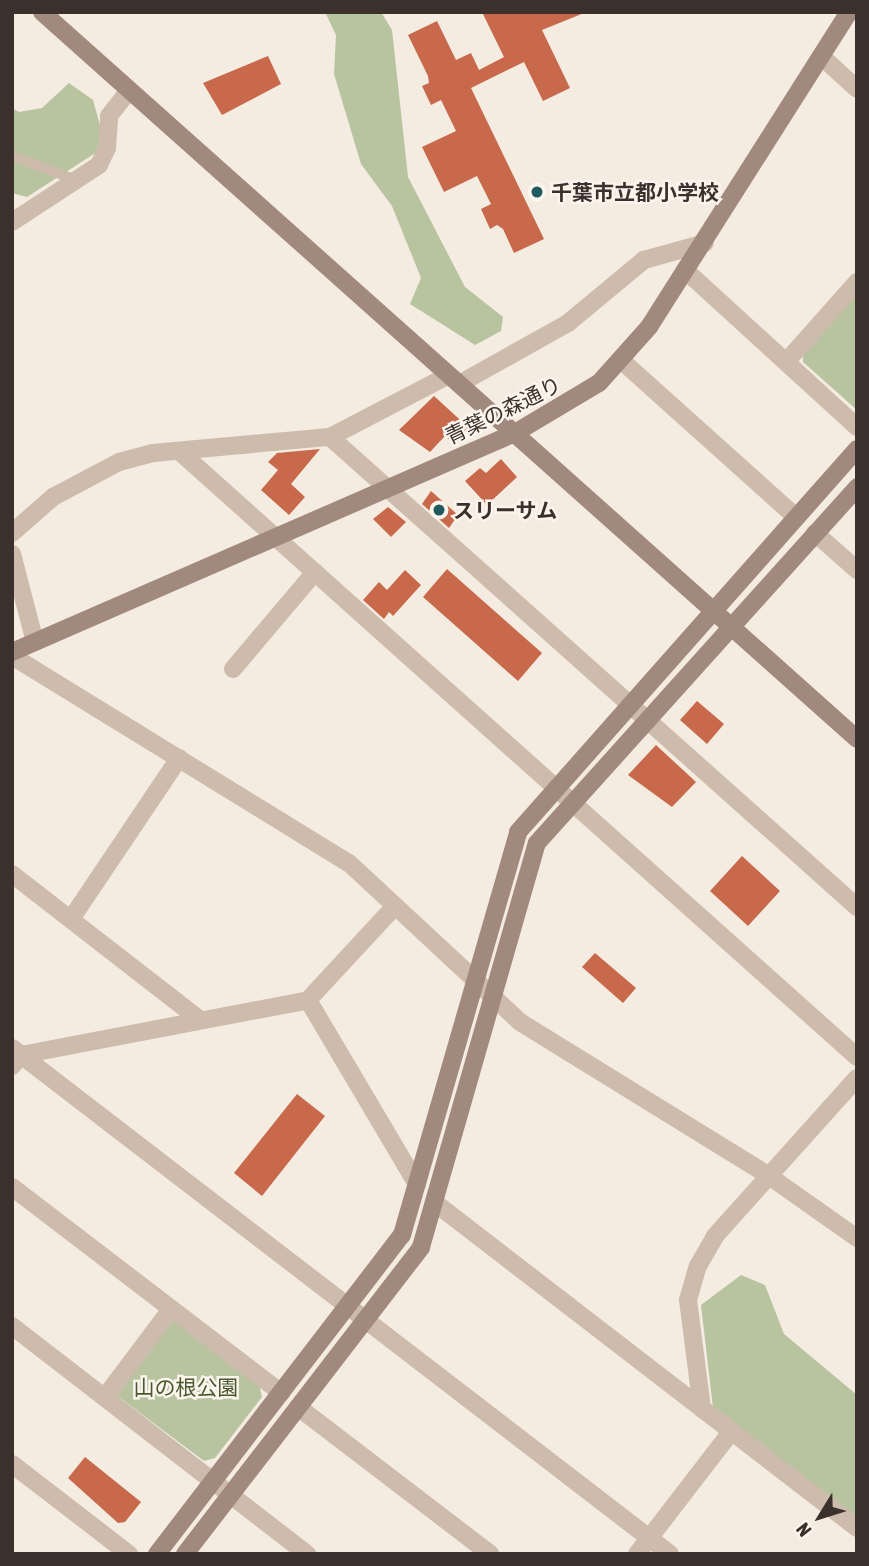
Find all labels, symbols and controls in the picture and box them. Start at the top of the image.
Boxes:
place label: 千葉市立都小学校 [551,179,719,205]
marker: 千葉市立都小学校 [529,184,545,200]
street label: 青葉の森通り [441,371,565,449]
place label: スリーサム [453,497,558,523]
marker: スリーサム [431,502,447,518]
park label: 山の根公園 [134,1374,238,1400]
north arrow [785,1482,855,1552]
text: N [791,1519,816,1541]

